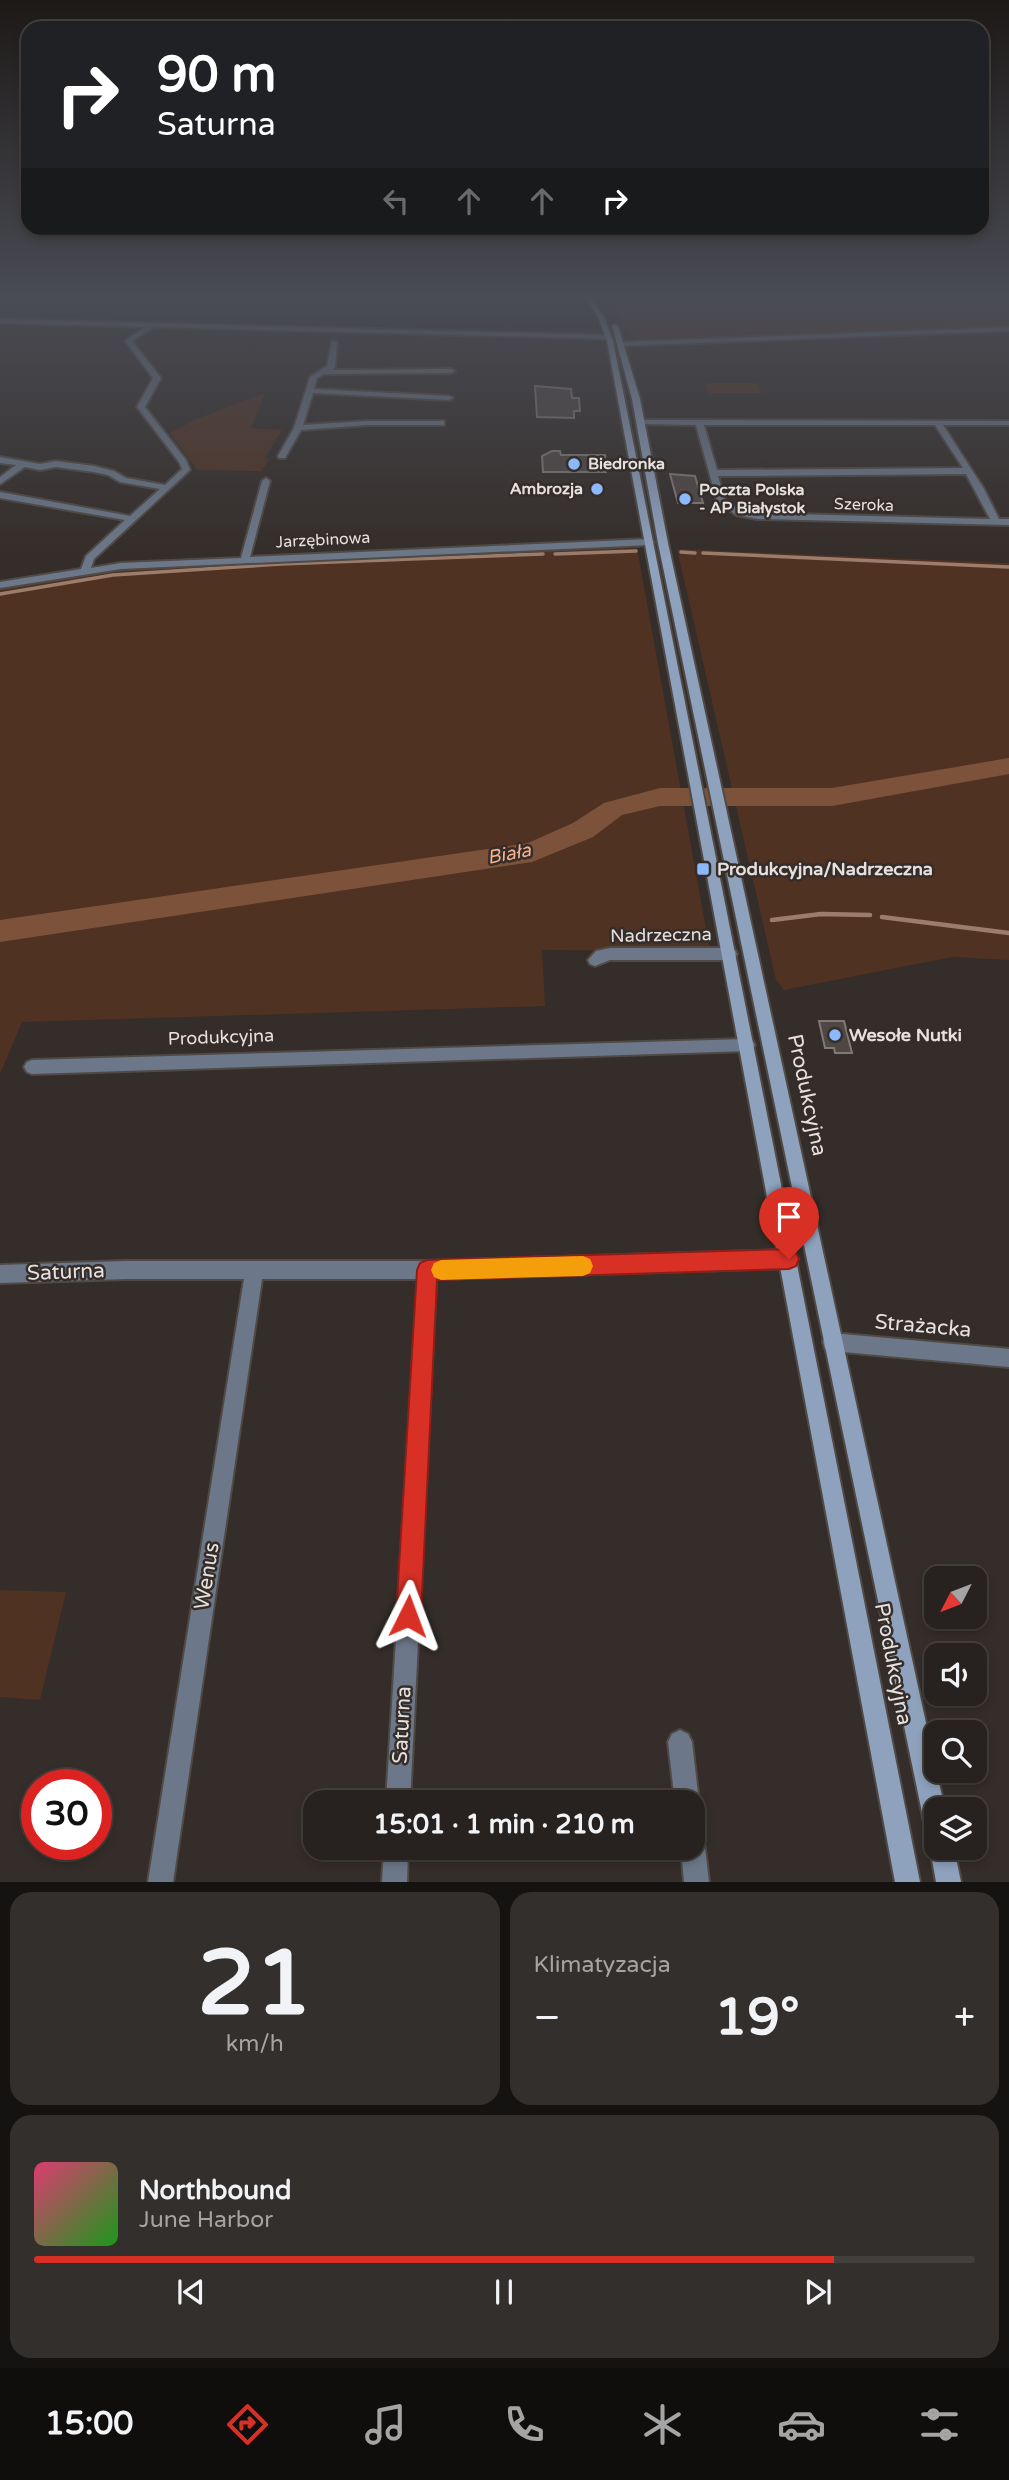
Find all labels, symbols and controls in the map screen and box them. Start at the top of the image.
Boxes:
text: 90 m [157,46,276,105]
icon: right [42,49,133,140]
text: Saturna [157,106,276,144]
icon: left [377,182,415,220]
icon: ahead [450,182,488,220]
icon: ahead [523,182,561,220]
icon: right [596,182,634,220]
place label: Biedronka [588,454,665,474]
marker: Biedronka [566,456,582,472]
place label: Ambrozja [510,479,583,499]
place label: Poczta Polska - AP Białystok [699,480,806,518]
marker: Ambrozja [589,481,605,497]
marker: Poczta Polska - AP Białystok [677,491,693,507]
street label: Szeroka [834,494,894,516]
street label: Jarzębinowa [275,528,371,552]
water label: Biała [485,839,534,869]
place label: Produkcyjna/Nadrzeczna [717,858,933,880]
marker: Produkcyjna/Nadrzeczna [695,861,711,877]
street label: Nadrzeczna [610,923,712,947]
street label: Produkcyjna [167,1024,275,1050]
place label: Wesołe Nutki [849,1024,962,1046]
marker: Wesołe Nutki [827,1027,843,1043]
street label: Produkcyjna [782,1032,832,1158]
pin [759,1187,819,1259]
icon: arrive [770,1198,808,1236]
street label: Saturna [27,1258,105,1286]
street label: Strażacka [874,1309,972,1343]
street label: Wenus [189,1541,225,1611]
north arrow [924,1566,987,1629]
map controls [924,1566,987,1860]
position arrow [371,1579,445,1653]
street label: Produkcyjna [869,1601,917,1727]
button: sound [924,1643,987,1706]
street label: Saturna [387,1685,417,1765]
button: search [924,1720,987,1783]
speed limit sign: 30 [21,1769,112,1860]
button: layers [924,1797,987,1860]
text: 15:01 · 1 min · 210 m [373,1809,635,1840]
text: 21 [198,1929,312,2039]
text: Klimatyzacja [534,1951,671,1979]
text: 19° [715,1986,800,2049]
text: − [534,1995,561,2041]
text: + [954,1995,975,2041]
text: km/h [226,2030,284,2058]
text: Northbound [139,2175,291,2206]
text: June Harbor [139,2206,273,2234]
icon: previous [172,2273,210,2311]
icon: pause [485,2273,523,2311]
icon: next [799,2273,837,2311]
icon: directions [223,2400,272,2449]
icon: music [361,2400,410,2449]
icon: phone [500,2400,549,2449]
icon: climate [638,2400,687,2449]
icon: car [777,2400,826,2449]
icon: filters [915,2400,964,2449]
text: 15:00 [45,2405,133,2443]

